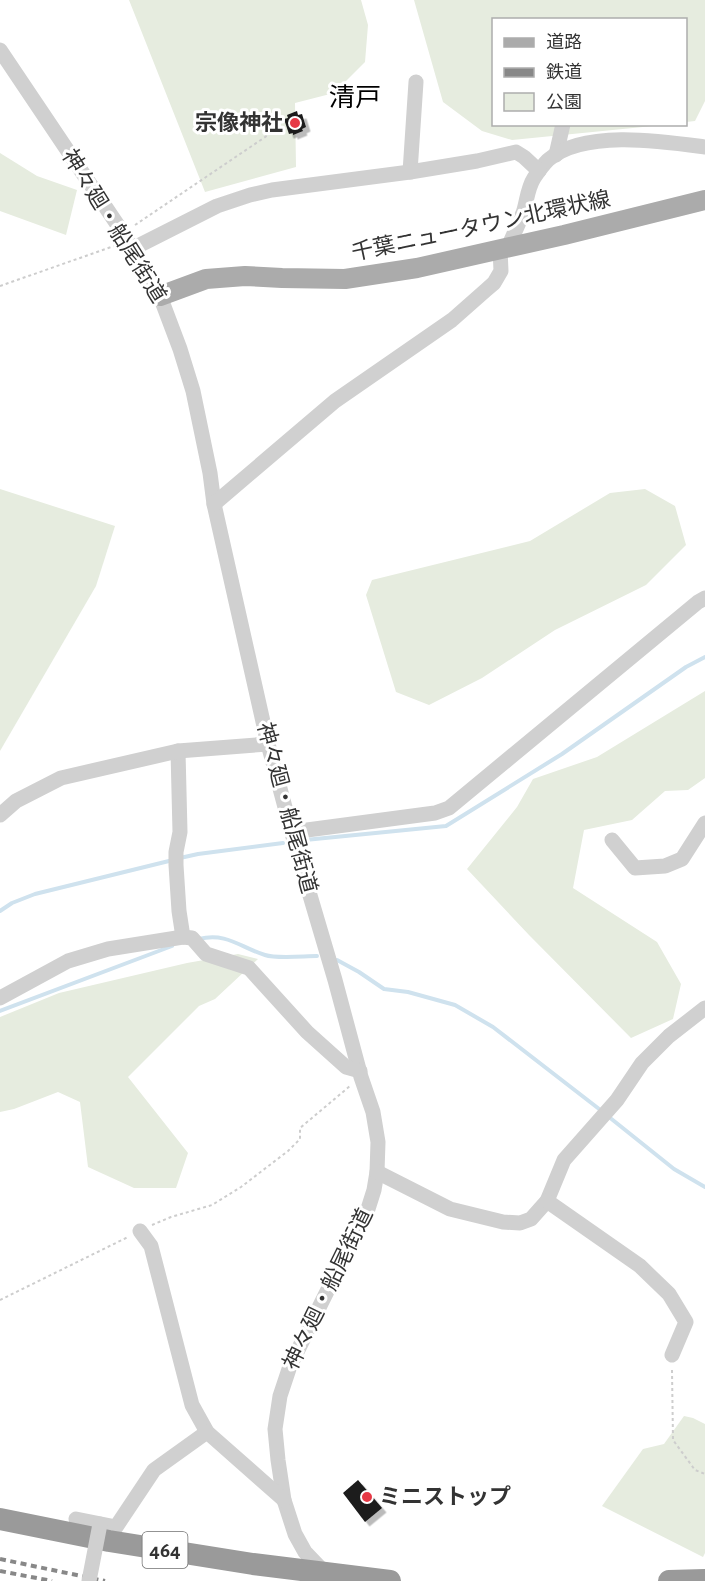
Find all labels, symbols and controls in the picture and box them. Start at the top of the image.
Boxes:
legend [492,18,687,126]
text: 道路 [546,32,582,52]
text: 鉄道 [546,62,582,82]
district label: 清戸 [329,84,381,111]
text: 公園 [546,93,582,112]
place label: 宗像神社 [195,111,283,134]
marker: 宗像神社 [288,116,302,130]
street label: 神々廻・船尾街道 [58,145,171,306]
street label: 千葉ニュータウン北環状線 [349,187,612,264]
street label: 神々廻・船尾街道 [254,720,321,896]
street label: 神々廻・船尾街道 [279,1205,376,1373]
place label: ミニストップ [379,1485,511,1508]
marker: ミニストップ [360,1490,374,1504]
road number: 464 [142,1532,188,1568]

